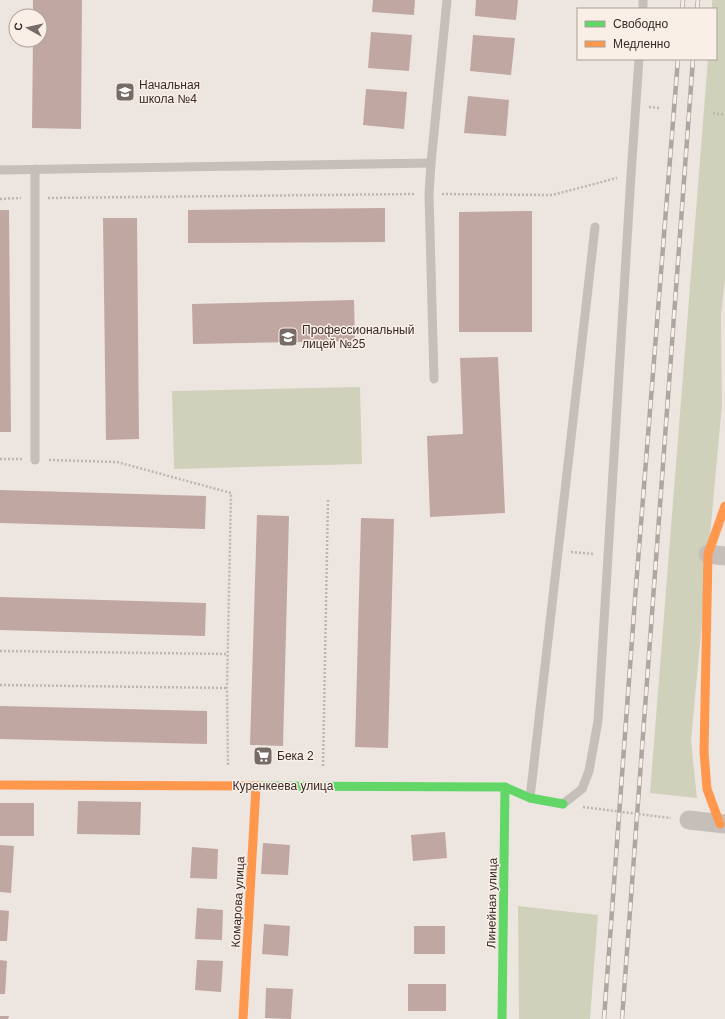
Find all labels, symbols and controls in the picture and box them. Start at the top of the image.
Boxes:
north arrow [8,8,48,48]
legend [577,8,717,60]
text: Свободно [613,17,668,31]
text: С [12,22,25,31]
text: Медленно [613,37,670,51]
place label: Начальная школа №4 [139,78,200,106]
school or university icon: Начальная школа №4 [114,81,136,103]
place label: Профессиональный лицей №25 [302,323,414,351]
school or university icon: Профессиональный лицей №25 [277,326,299,348]
supermarket icon: Бека 2 [252,745,274,767]
place label: Бека 2 [277,749,314,763]
street label: Куренкеева улица [233,779,334,793]
street label: Комарова улица [229,856,247,948]
street label: Линейная улица [484,857,500,948]

